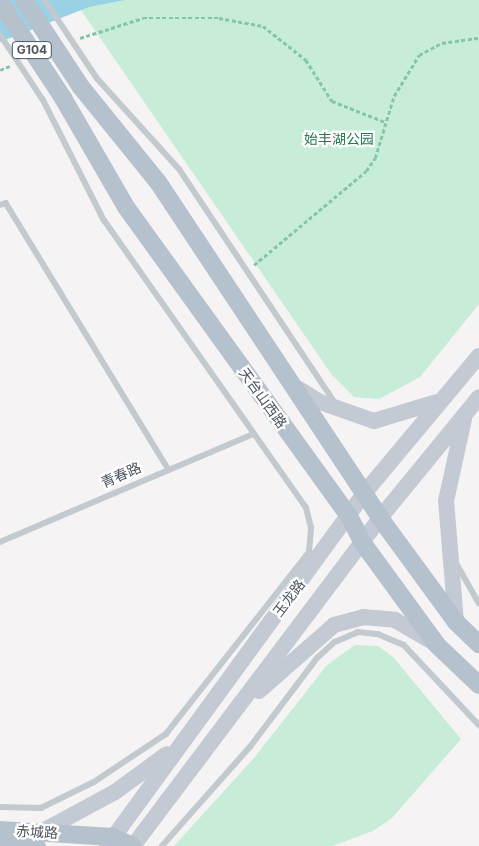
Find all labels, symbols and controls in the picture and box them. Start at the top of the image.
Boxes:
road number: G104 [11,40,53,60]
park label: 始丰湖公园 [304,131,374,147]
street label: 天台山西路 [236,365,290,431]
street label: 青春路 [98,459,144,491]
street label: 玉龙路 [270,576,308,620]
street label: 赤城路 [16,823,58,841]

